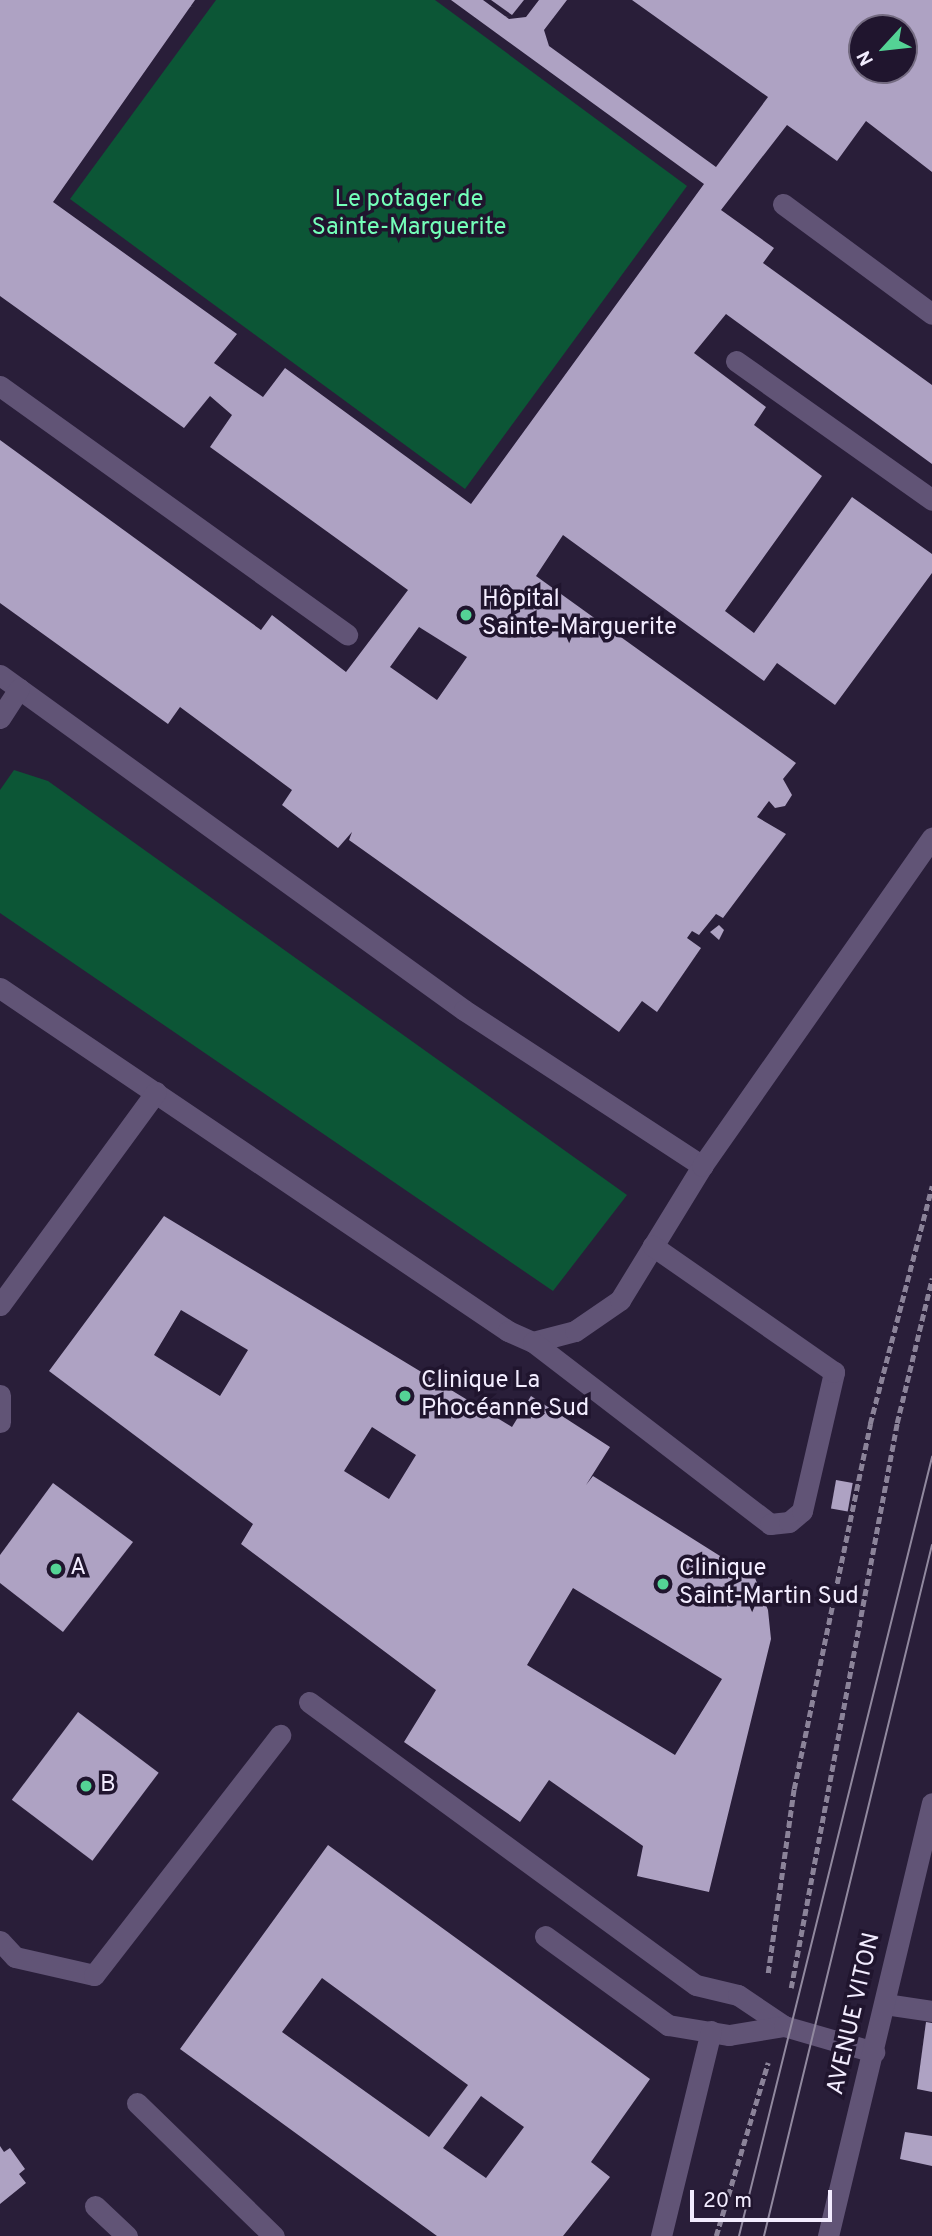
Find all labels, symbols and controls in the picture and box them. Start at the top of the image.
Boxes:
north arrow [848,14,918,84]
text: N [852,46,880,69]
park label: Le potager de Sainte-Marguerite [312,187,506,243]
place label: Hôpital Sainte-Marguerite [482,587,677,643]
marker: Hôpital Sainte-Marguerite [456,605,476,625]
place label: Clinique La Phocéanne Sud [421,1368,589,1424]
marker: Clinique La Phocéanne Sud [395,1386,415,1406]
place label: A [70,1555,86,1583]
place label: Clinique Saint-Martin Sud [679,1556,859,1612]
marker: A [48,1561,64,1577]
marker: Clinique Saint-Martin Sud [653,1574,673,1594]
place label: B [100,1772,116,1800]
marker: B [78,1778,94,1794]
street label: AVENUE VITON [822,1930,888,2098]
scale bar [694,2176,836,2220]
text: 20 m [703,2188,752,2215]

